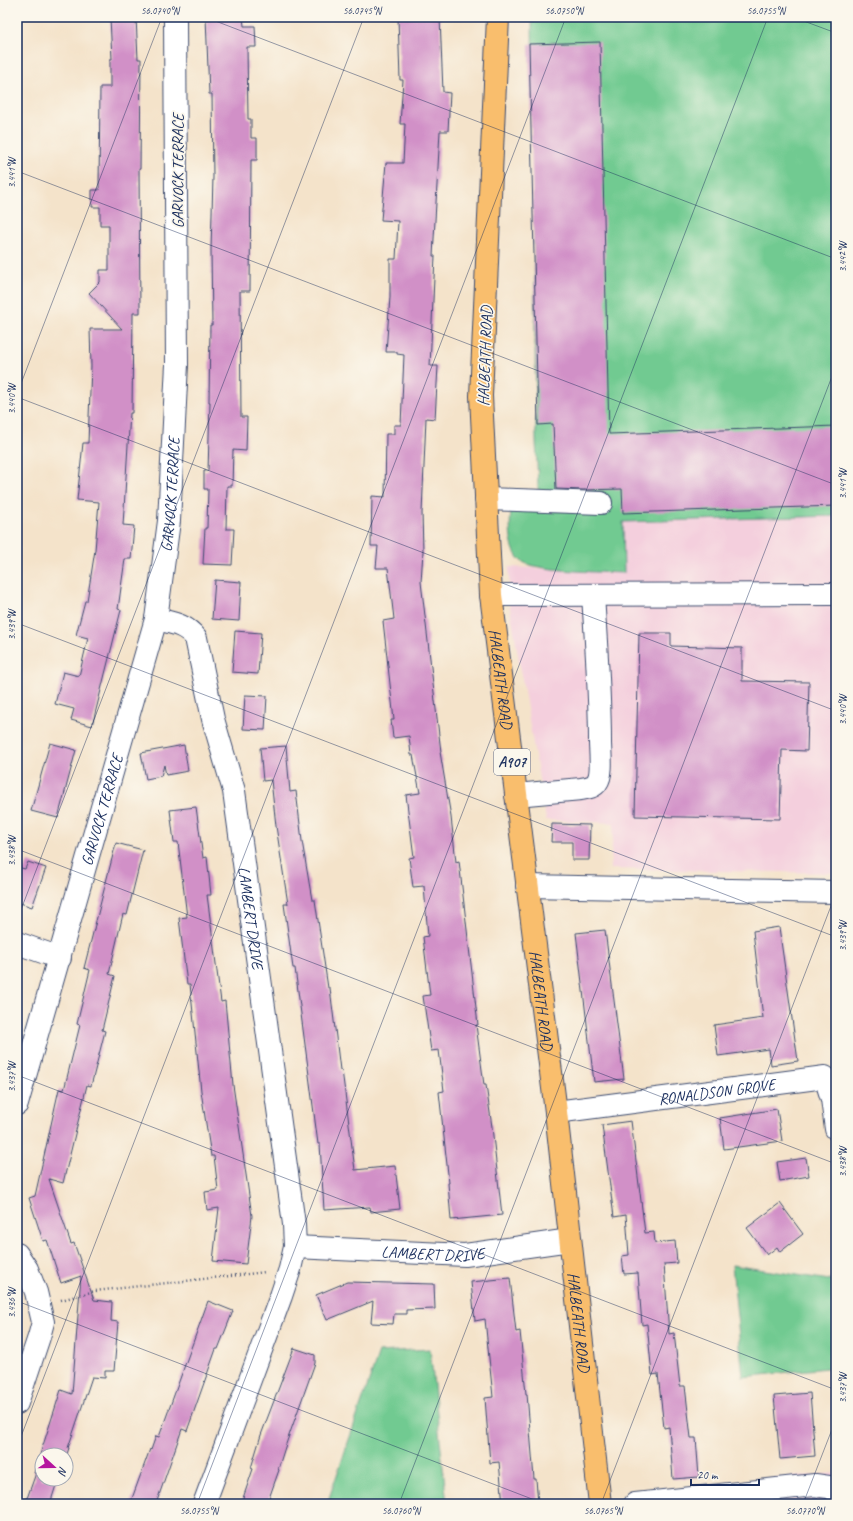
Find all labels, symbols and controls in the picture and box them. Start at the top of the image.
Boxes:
text: 56.0740°N [141,4,181,17]
text: 56.0745°N [343,4,383,17]
text: 56.0750°N [545,4,585,17]
text: 56.0755°N [747,4,787,17]
street label: GARVOCK TERRACE [168,112,188,228]
text: 3.441°W [5,156,18,188]
text: 3.442°W [836,240,849,272]
street label: HALBEATH ROAD [473,304,497,406]
text: 3.440°W [5,382,18,414]
street label: GARVOCK TERRACE [156,435,184,553]
text: 3.441°W [836,467,849,499]
text: 3.439°W [5,608,18,640]
street label: HALBEATH ROAD [484,628,517,731]
text: 3.440°W [836,693,849,725]
road number: A907 [494,749,530,775]
street label: GARVOCK TERRACE [77,750,128,868]
text: 3.438°W [5,834,18,866]
street label: LAMBERT DRIVE [234,865,268,973]
text: 3.439°W [836,919,849,951]
street label: HALBEATH ROAD [525,949,557,1053]
text: 3.437°W [5,1060,18,1092]
street label: RONALDSON GROVE [657,1074,778,1110]
text: 3.438°W [836,1145,849,1177]
street label: LAMBERT DRIVE [381,1242,488,1266]
street label: HALBEATH ROAD [563,1271,594,1375]
text: 3.436°W [5,1286,18,1318]
text: 3.437°W [836,1371,849,1403]
north arrow [34,1447,74,1487]
scale bar [691,1461,759,1487]
text: N [55,1465,71,1478]
text: 20 m [697,1467,719,1483]
text: 56.0755°N [180,1504,220,1517]
text: 56.0760°N [382,1504,422,1517]
text: 56.0765°N [584,1504,624,1517]
text: 56.0770°N [786,1504,826,1517]

